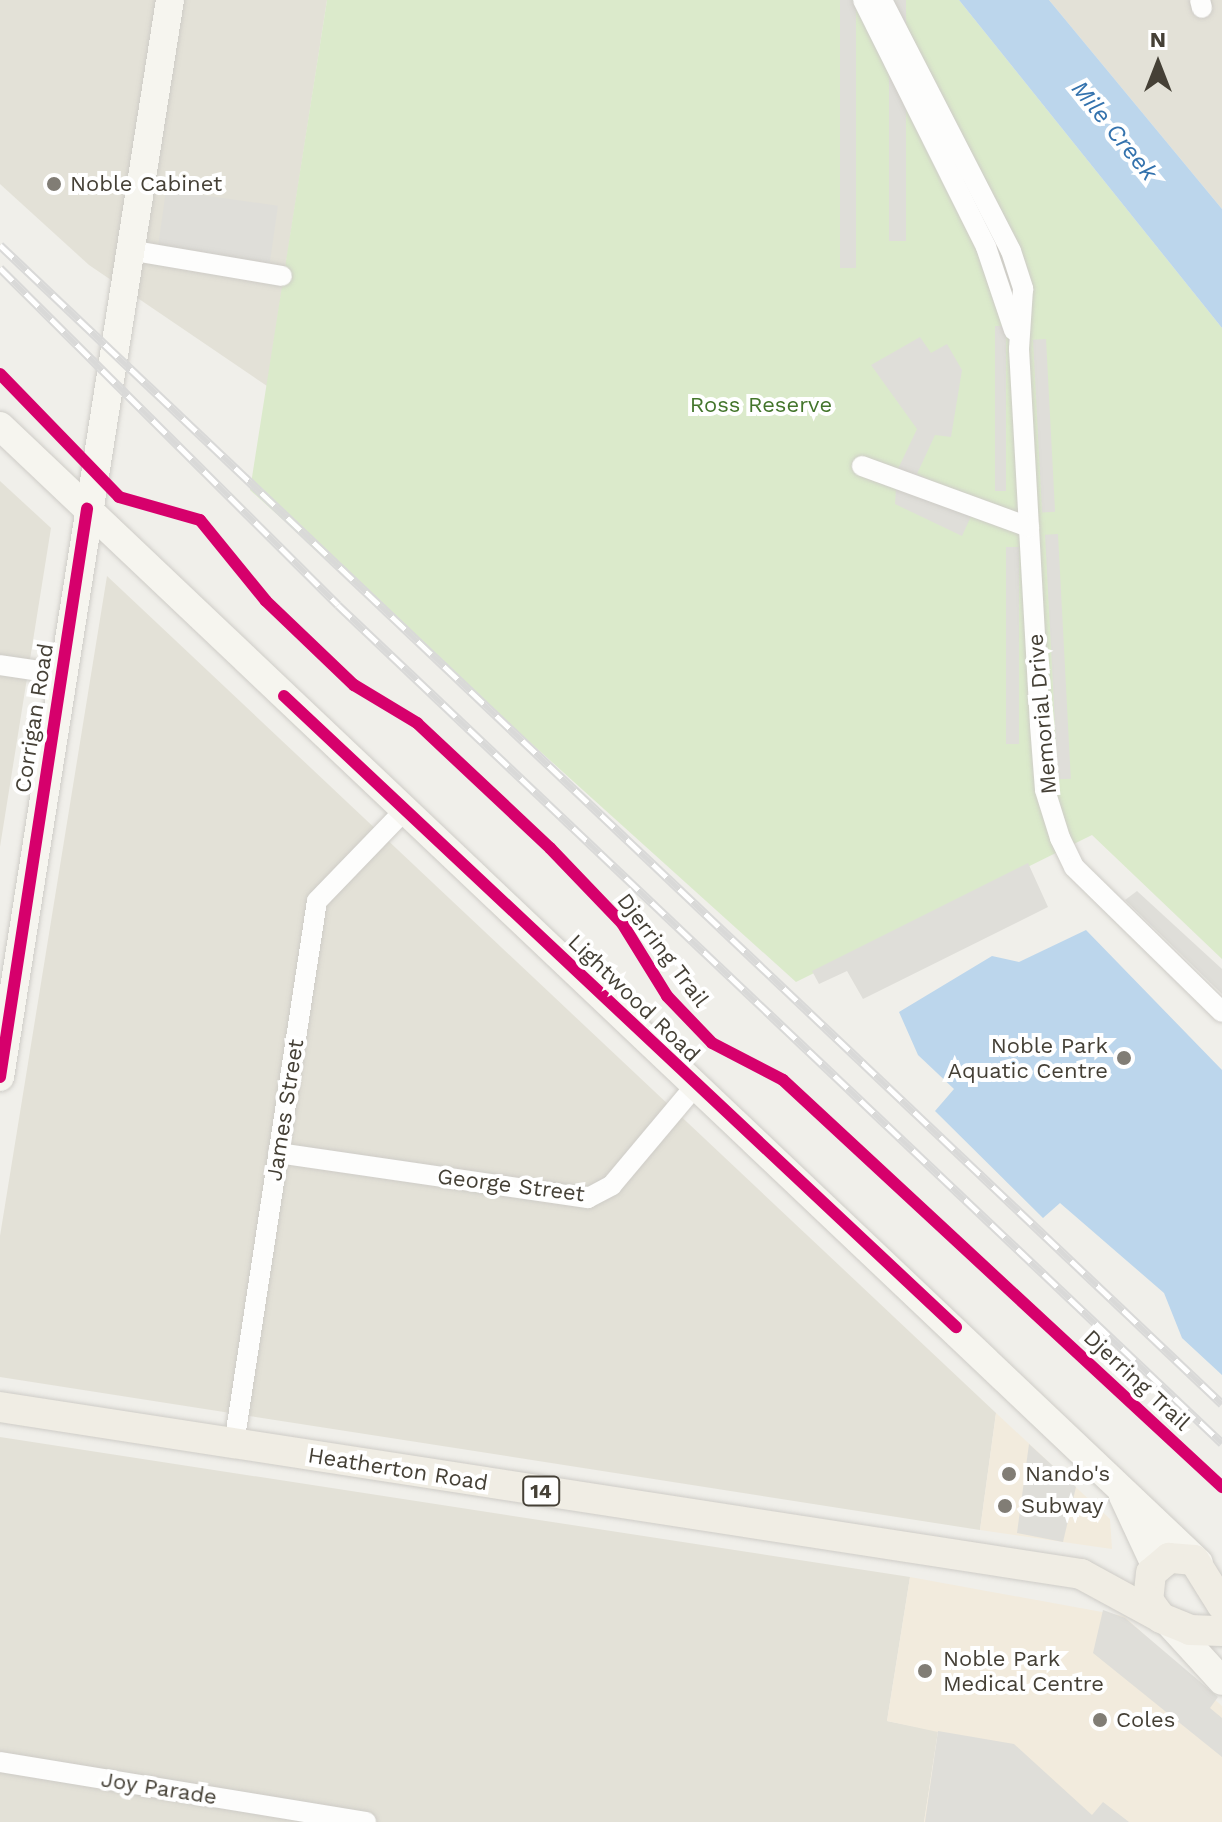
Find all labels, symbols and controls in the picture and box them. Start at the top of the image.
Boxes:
north arrow [1118,24,1198,104]
text: N [1150,27,1166,52]
water label: Mile Creek [1065,75,1163,187]
place label: Noble Cabinet [70,171,222,197]
marker: Noble Cabinet [45,175,63,193]
park label: Ross Reserve [690,392,832,418]
street label: Memorial Drive [1022,632,1062,796]
street label: Corrigan Road [9,641,59,795]
street label: Djerring Trail [611,888,715,1012]
street label: Lightwood Road [563,928,705,1068]
place label: Noble Park Aquatic Centre [948,1032,1108,1084]
street label: James Street [261,1037,309,1183]
marker: Noble Park Aquatic Centre [1115,1049,1133,1067]
street label: George Street [436,1163,586,1207]
street label: Djerring Trail [1078,1324,1196,1436]
street label: Heatherton Road [306,1442,490,1496]
place label: Nando's [1025,1461,1110,1487]
marker: Nando's [1000,1465,1018,1483]
road number: 14 [521,1475,561,1507]
place label: Subway [1021,1493,1103,1519]
marker: Subway [996,1497,1014,1515]
place label: Noble Park Medical Centre [943,1645,1105,1696]
marker: Noble Park Medical Centre [914,1660,936,1682]
place label: Coles [1116,1707,1175,1733]
marker: Coles [1091,1711,1109,1729]
street label: Joy Parade [99,1766,219,1810]

